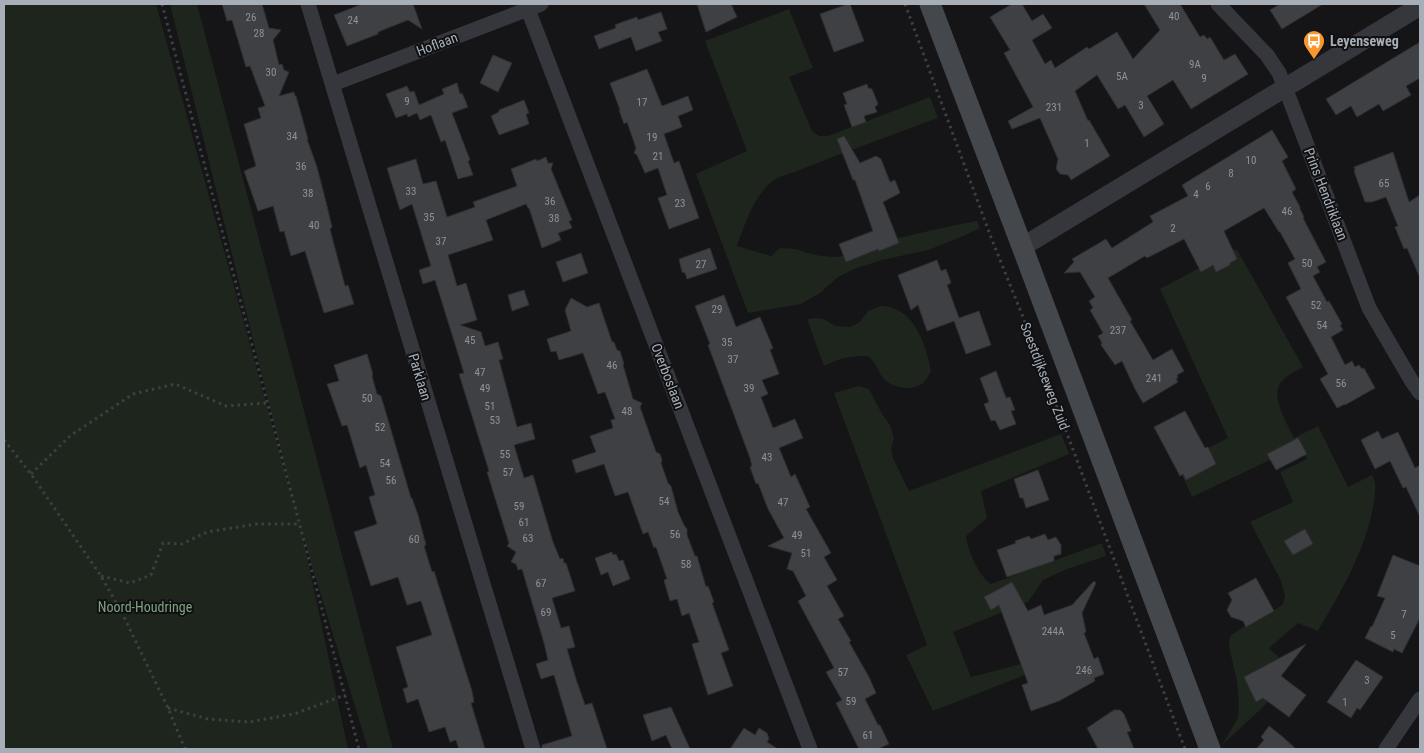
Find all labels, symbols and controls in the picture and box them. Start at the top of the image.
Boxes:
house number: 40 [1169,10,1179,23]
house number: 26 [246,11,256,24]
house number: 24 [348,14,359,27]
house number: 28 [254,27,264,40]
street label: Hoflaan [414,29,460,59]
bus stop icon: Leyenseweg [1302,29,1326,60]
place label: Leyenseweg [1330,33,1399,49]
house number: 9A [1189,58,1202,71]
house number: 30 [266,66,276,79]
house number: 5A [1116,70,1129,83]
house number: 9 [1201,72,1207,85]
house number: 9 [404,95,410,108]
house number: 17 [637,96,647,109]
house number: 3 [1138,99,1144,112]
house number: 231 [1046,101,1062,114]
house number: 34 [287,130,298,143]
house number: 19 [647,131,657,144]
house number: 1 [1084,137,1090,150]
street label: Prins Hendriklaan [1301,145,1351,243]
house number: 21 [653,150,663,163]
house number: 10 [1246,154,1256,167]
house number: 36 [296,160,306,173]
house number: 8 [1228,167,1234,180]
house number: 65 [1379,177,1389,190]
house number: 6 [1205,180,1211,193]
house number: 33 [406,185,416,198]
house number: 38 [303,187,313,200]
house number: 4 [1193,188,1199,201]
house number: 36 [545,195,555,208]
house number: 23 [675,197,685,210]
house number: 46 [1282,205,1292,218]
house number: 35 [424,211,434,224]
house number: 38 [549,212,559,225]
house number: 40 [309,219,319,232]
house number: 2 [1170,222,1176,235]
house number: 37 [436,235,446,248]
house number: 50 [1302,257,1312,270]
house number: 27 [696,258,706,271]
house number: 52 [1311,299,1321,312]
house number: 29 [712,303,722,316]
house number: 54 [1317,319,1328,332]
street label: Soestdijkseweg Zuid [1017,320,1073,432]
house number: 237 [1110,324,1126,337]
house number: 45 [465,334,475,347]
house number: 35 [722,336,732,349]
street label: Overboslaan [648,341,688,411]
street label: Parklaan [405,352,435,402]
house number: 37 [728,353,738,366]
house number: 46 [607,359,617,372]
house number: 47 [475,366,485,379]
house number: 241 [1146,372,1162,385]
house number: 56 [1336,377,1346,390]
house number: 49 [480,382,490,395]
house number: 39 [744,382,754,395]
house number: 50 [362,392,372,405]
house number: 51 [485,400,495,413]
house number: 48 [622,405,632,418]
house number: 53 [490,414,500,427]
house number: 52 [375,421,385,434]
house number: 55 [500,448,510,461]
house number: 43 [762,451,772,464]
house number: 54 [380,457,391,470]
house number: 57 [503,466,513,479]
house number: 56 [386,474,396,487]
house number: 54 [659,495,670,508]
house number: 47 [778,496,788,509]
house number: 59 [514,500,524,513]
house number: 61 [519,516,529,529]
house number: 56 [670,528,680,541]
house number: 49 [792,529,802,542]
house number: 63 [523,532,533,545]
house number: 60 [409,533,419,546]
house number: 51 [801,547,811,560]
house number: 58 [681,558,691,571]
house number: 67 [536,577,546,590]
park label: Noord-Houdringe [98,599,193,615]
house number: 69 [541,606,551,619]
house number: 7 [1401,608,1407,621]
house number: 244A [1042,625,1065,638]
house number: 5 [1390,629,1396,642]
house number: 246 [1076,664,1092,677]
house number: 57 [838,666,848,679]
house number: 3 [1364,674,1370,687]
house number: 59 [846,695,856,708]
house number: 1 [1342,696,1348,709]
house number: 61 [863,729,873,742]

